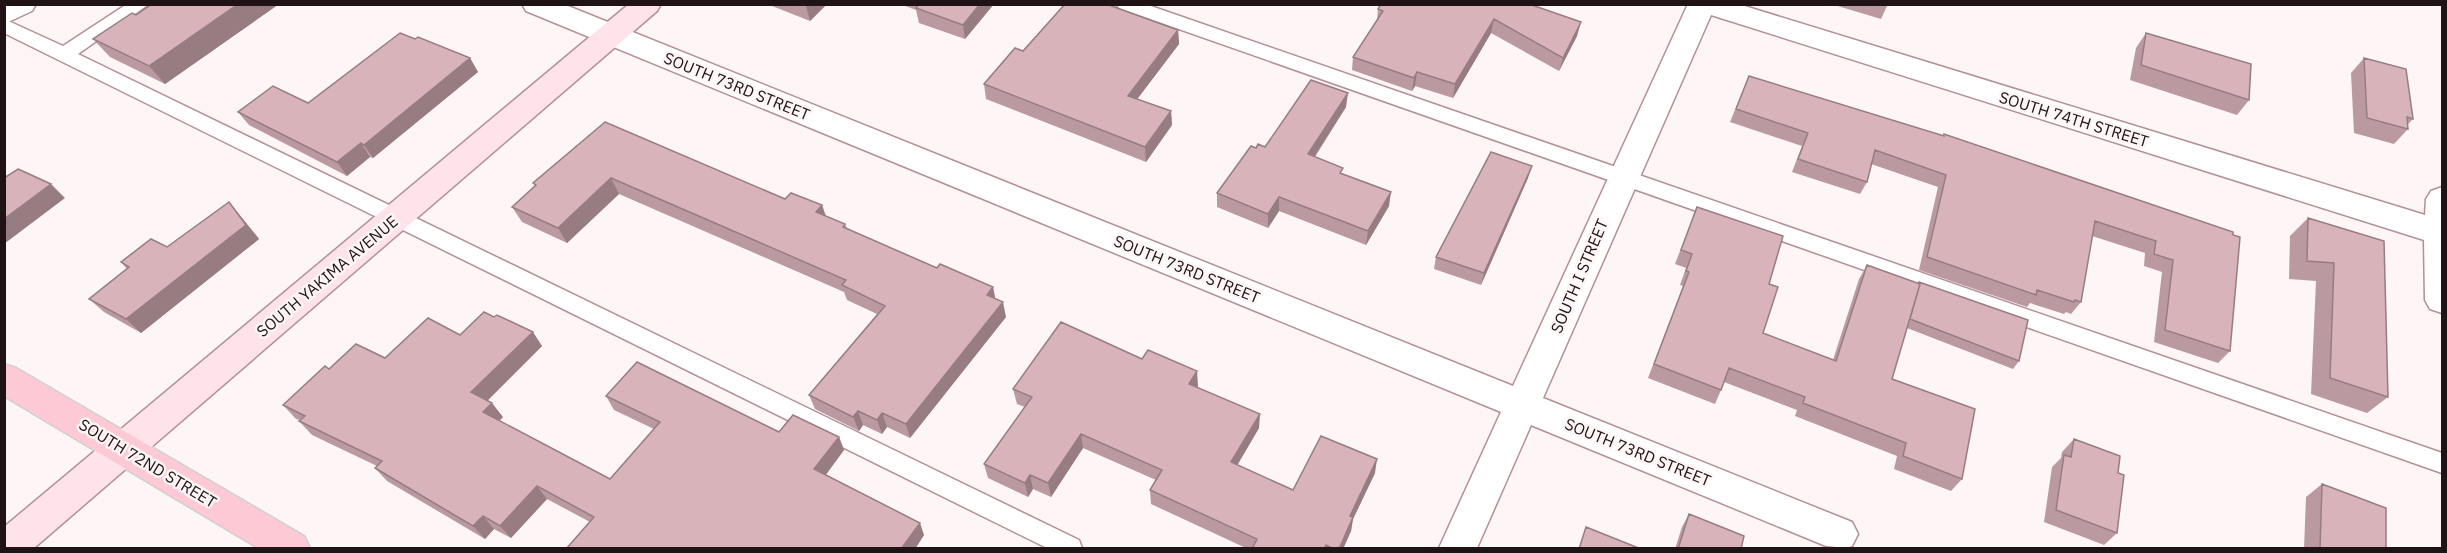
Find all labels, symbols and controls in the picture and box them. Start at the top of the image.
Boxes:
street label: SOUTH 73RD STREET [661,48,813,124]
street label: SOUTH 74TH STREET [1997,87,2151,151]
street label: SOUTH YAKIMA AVENUE [252,211,402,341]
street label: SOUTH I STREET [1546,216,1612,336]
street label: SOUTH 73RD STREET [1111,231,1263,307]
street label: SOUTH 72ND STREET [76,414,220,512]
street label: SOUTH 73RD STREET [1562,414,1714,490]

